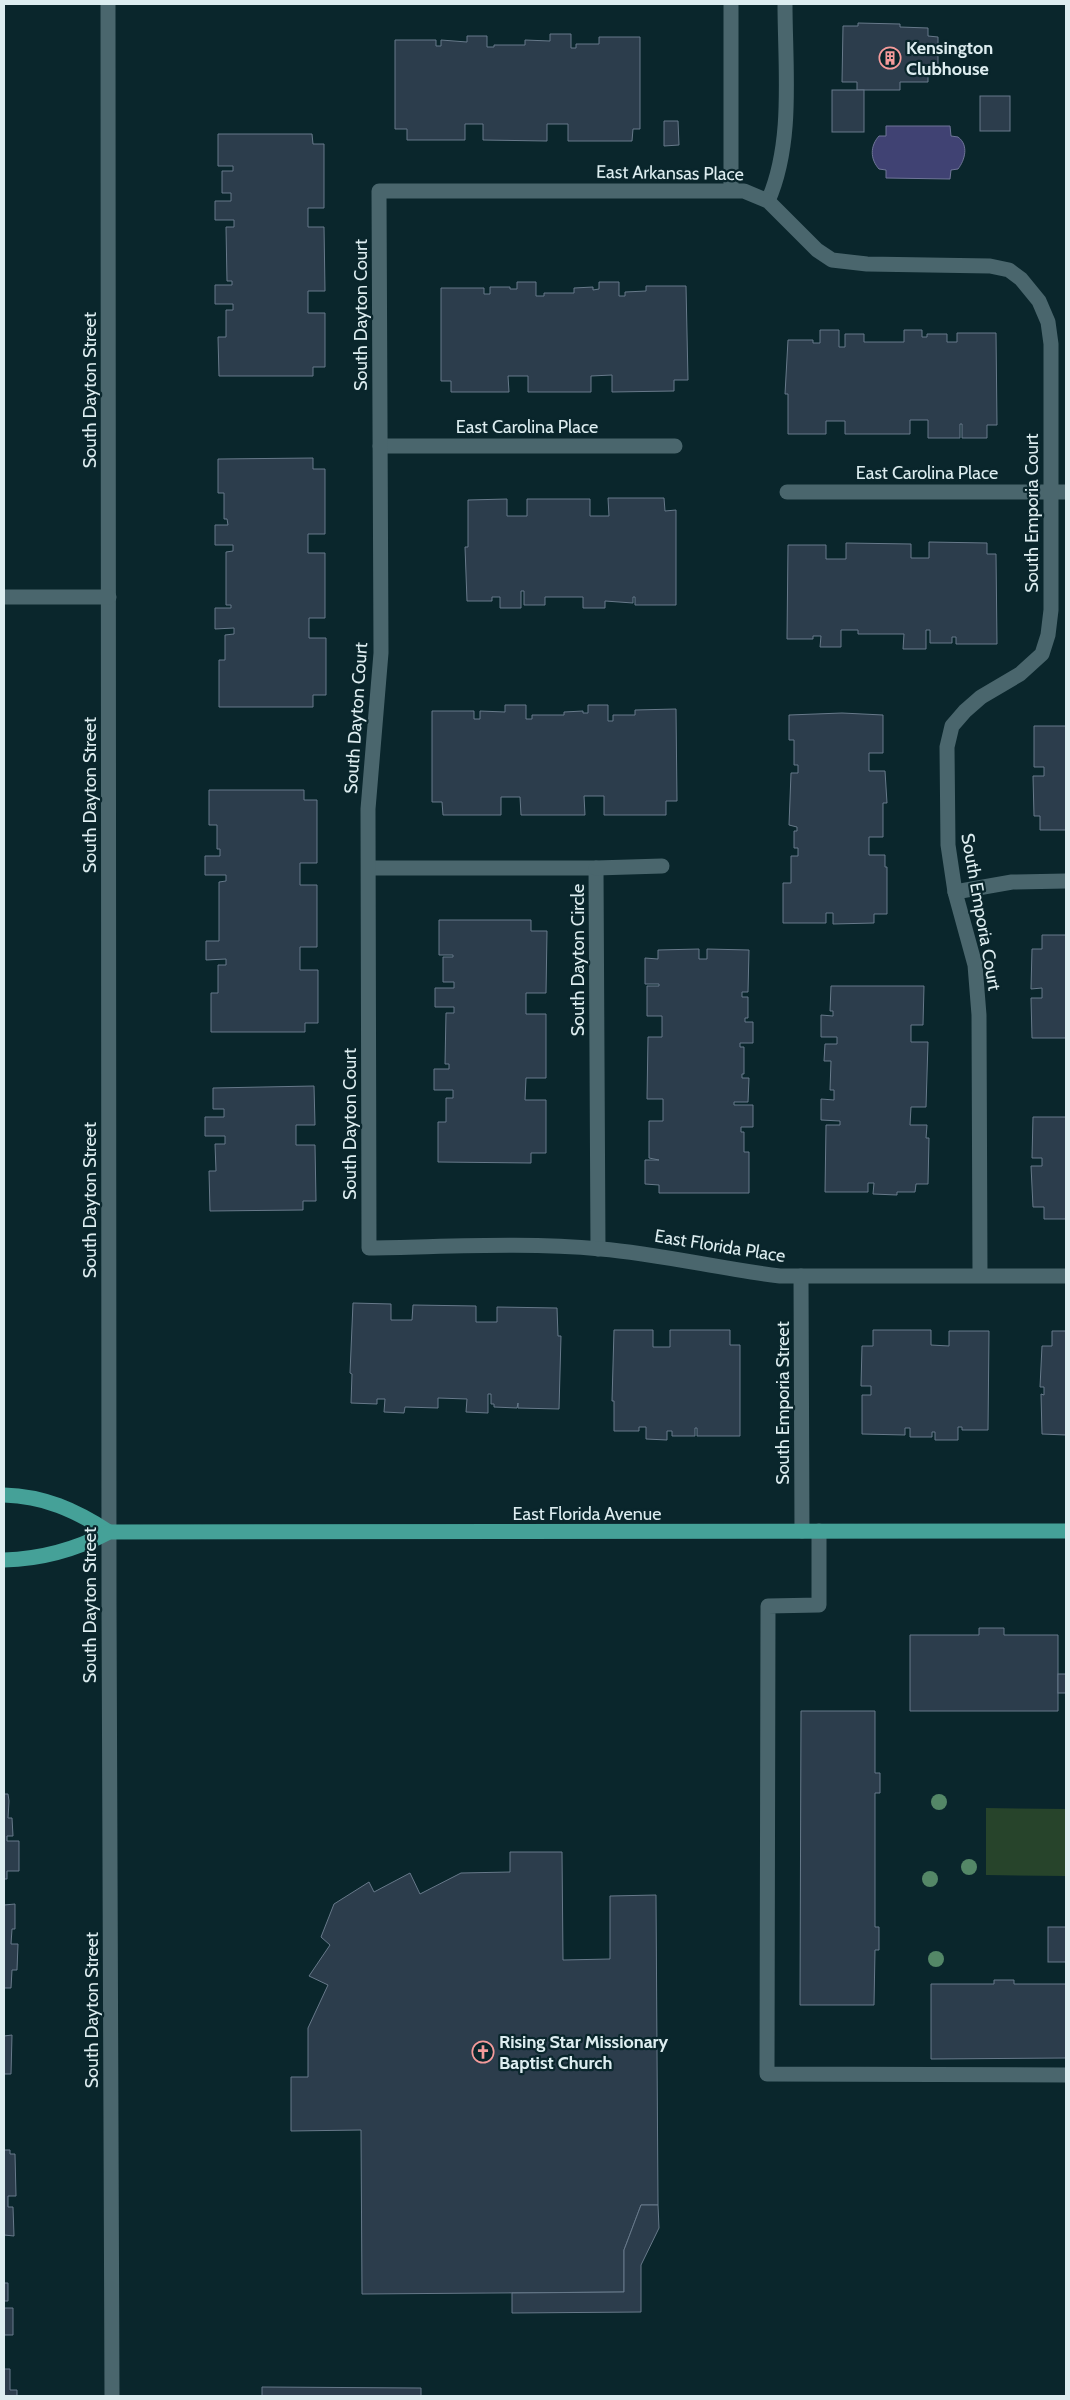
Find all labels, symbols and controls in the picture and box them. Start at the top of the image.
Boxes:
place label: Kensington Clubhouse [906,37,993,80]
building icon: Kensington Clubhouse [878,46,902,70]
street label: East Arkansas Place [596,161,744,185]
street label: South Dayton Court [350,239,372,391]
street label: South Dayton Street [79,312,101,468]
street label: East Carolina Place [456,416,598,438]
street label: South Emporia Court [1021,433,1043,593]
street label: East Carolina Place [856,462,998,484]
street label: South Dayton Court [340,641,372,795]
street label: South Dayton Street [79,717,101,873]
street label: South Emporia Court [956,832,1006,992]
street label: South Dayton Circle [567,884,589,1036]
street label: South Dayton Court [339,1048,361,1200]
street label: South Dayton Street [79,1122,101,1278]
street label: East Florida Place [653,1225,787,1267]
street label: South Emporia Street [772,1321,794,1485]
street label: East Florida Avenue [513,1503,661,1525]
street label: South Dayton Street [79,1527,101,1683]
street label: South Dayton Street [81,1932,103,2088]
place label: Rising Star Missionary Baptist Church [499,2031,669,2074]
church icon: Rising Star Missionary Baptist Church [471,2040,495,2064]

